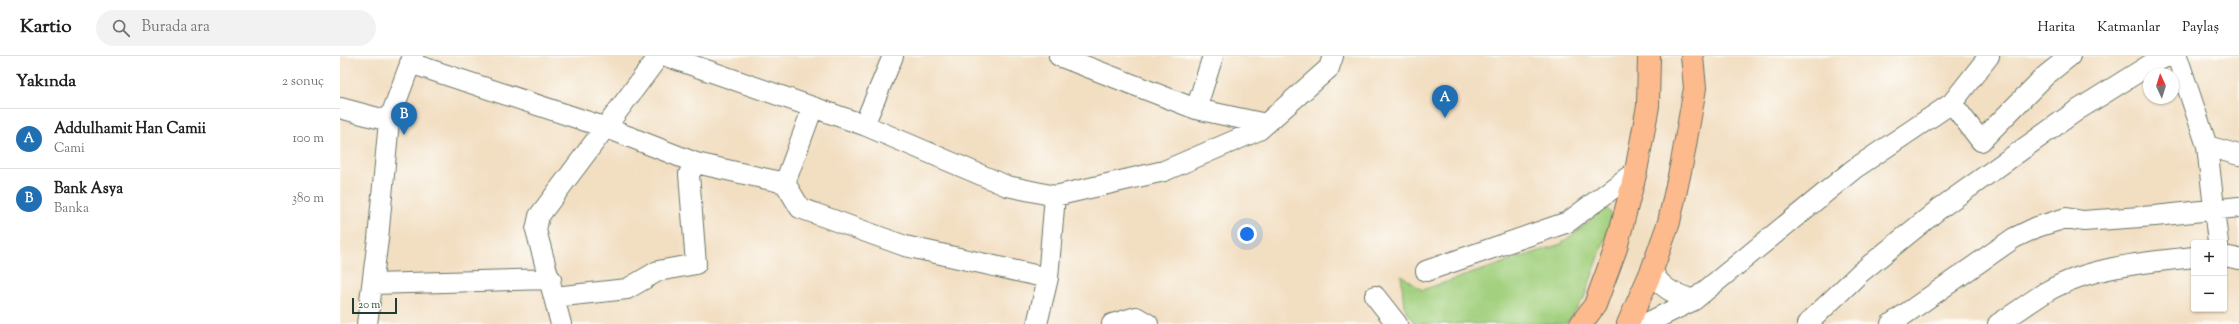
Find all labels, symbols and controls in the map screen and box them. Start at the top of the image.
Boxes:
search box [96,10,376,46]
text: Kartio [20,14,72,41]
icon: search [110,17,132,39]
text: Burada ara [142,17,210,38]
text: Harita [2038,18,2075,38]
text: Katmanlar [2097,18,2160,38]
text: Paylaş [2182,18,2219,38]
north arrow [2143,68,2179,104]
text: Yakında [16,70,76,94]
text: 2 sonuç [282,73,324,91]
pin: A [1432,85,1458,118]
pin: B [391,102,417,135]
text: Addulhamit Han Camii [54,119,206,140]
text: A [24,130,34,148]
text: 100 m [292,130,324,148]
text: Cami [54,140,85,158]
text: Bank Asya [54,179,123,200]
text: B [25,190,33,208]
text: 380 m [292,190,324,208]
text: Banka [54,200,89,218]
your location [1237,224,1257,244]
map controls [2191,240,2227,312]
button: + [2191,240,2227,276]
button: − [2191,276,2227,312]
scale bar [352,296,397,315]
text: 20 m [358,297,380,313]

